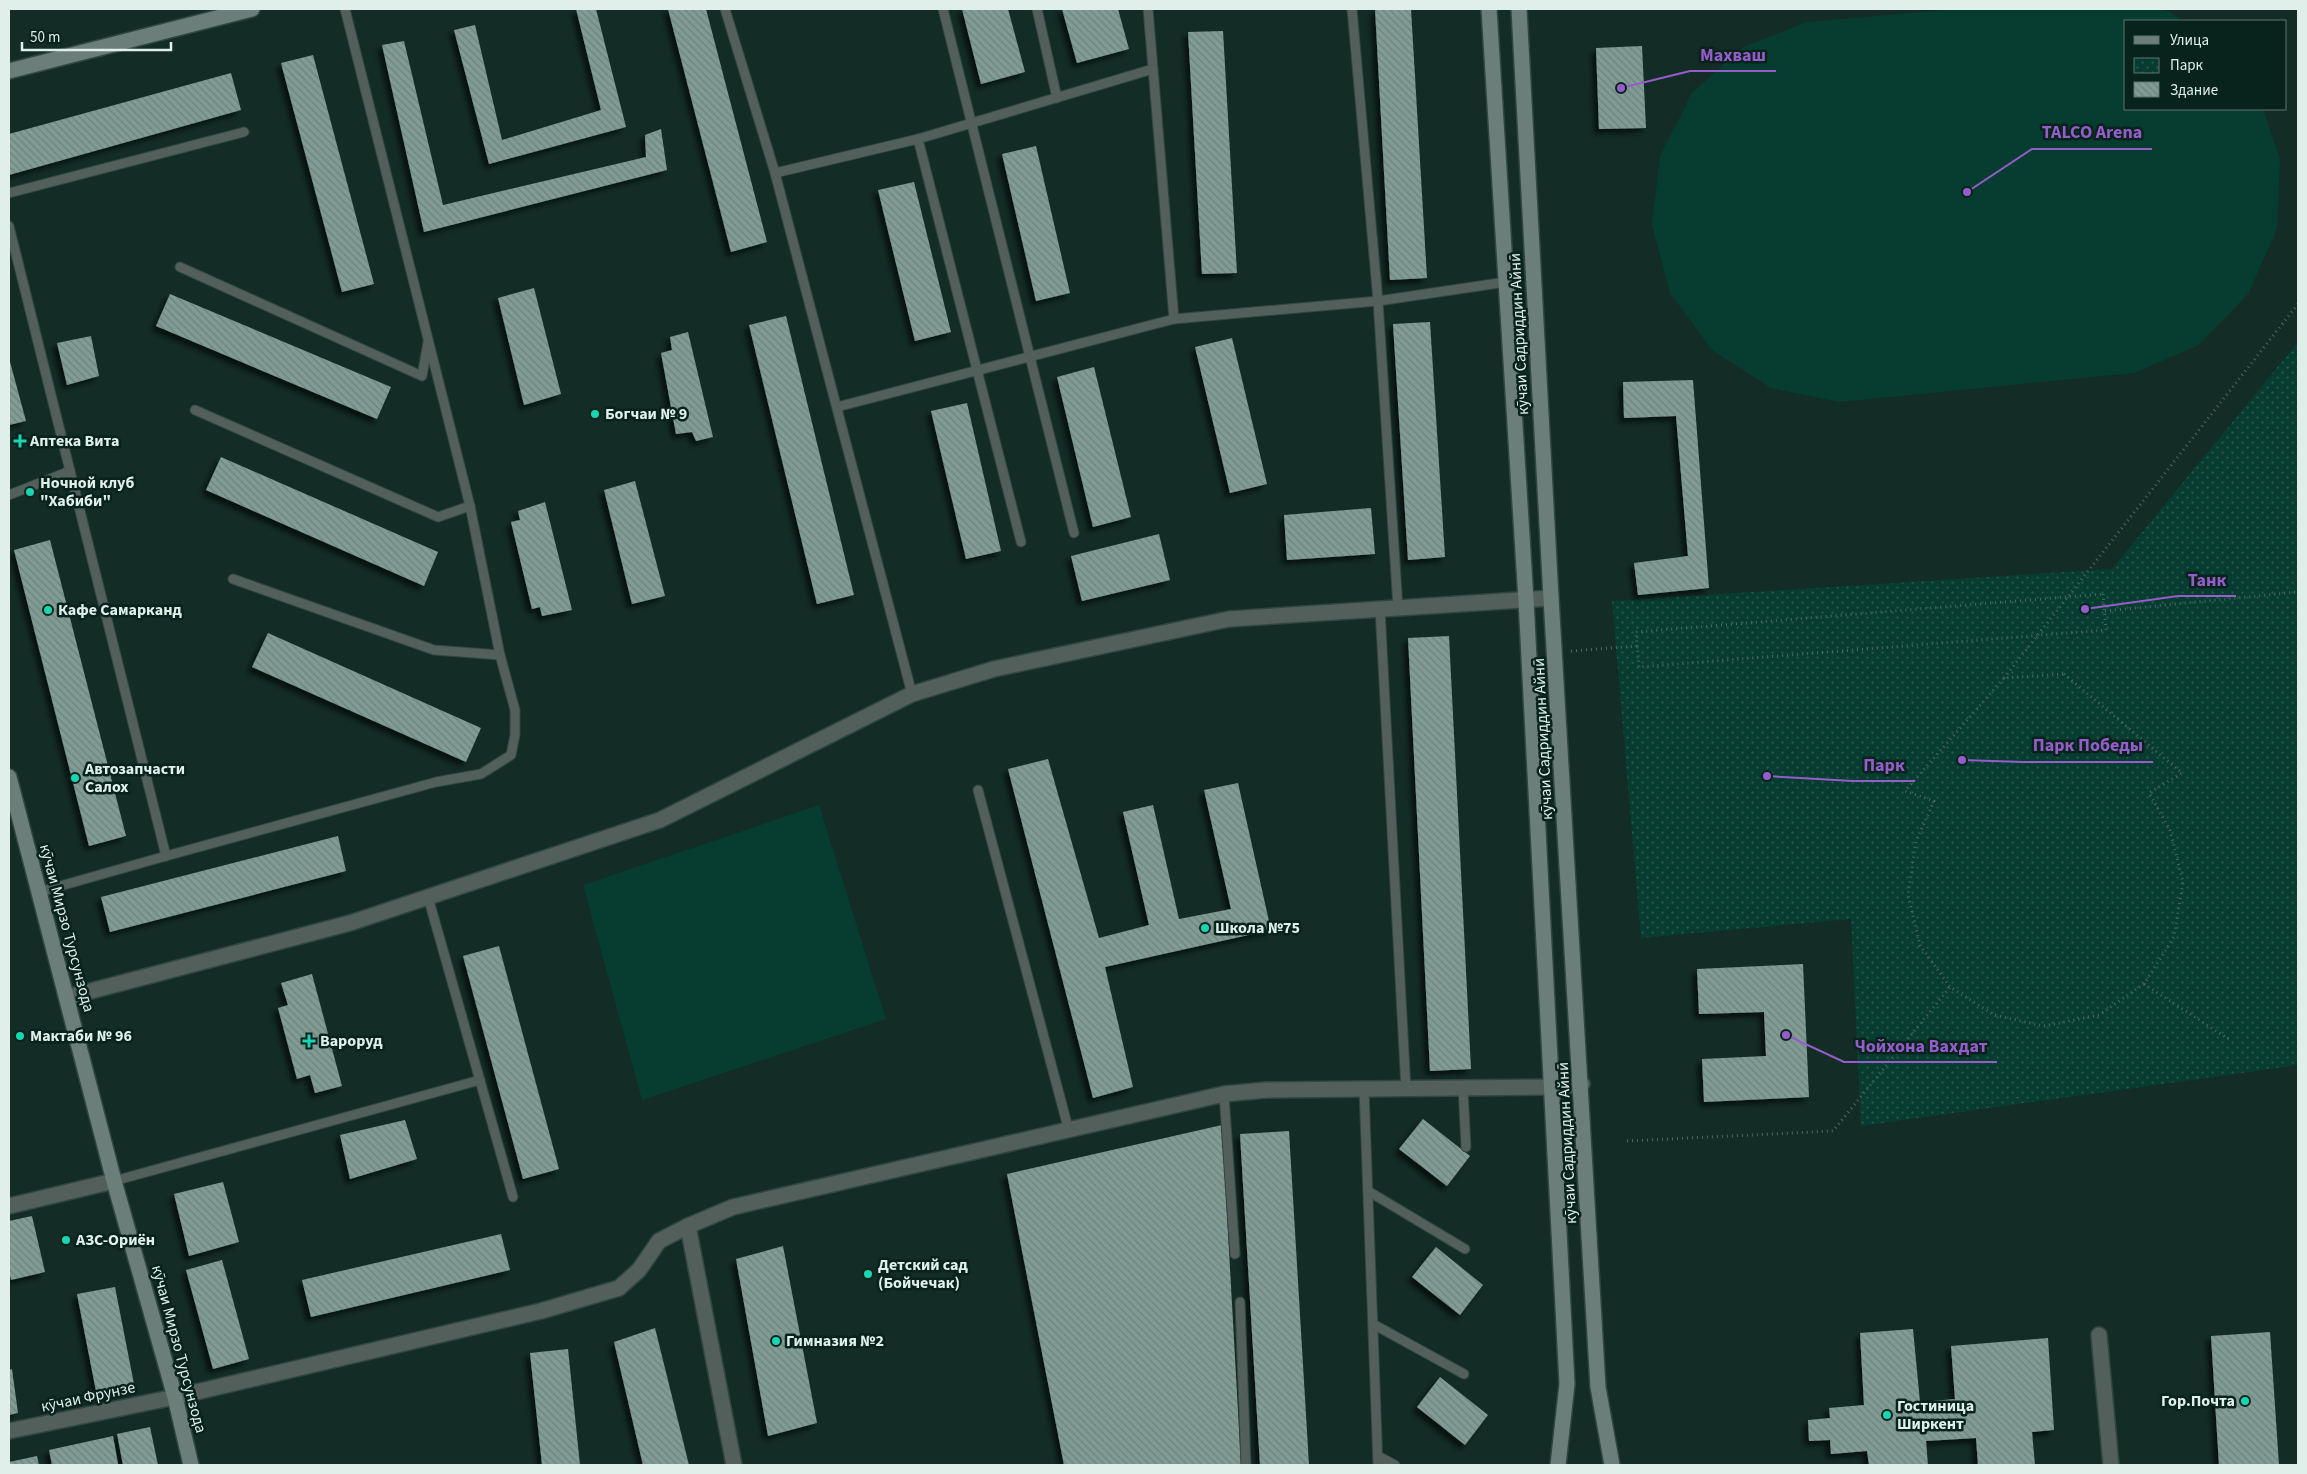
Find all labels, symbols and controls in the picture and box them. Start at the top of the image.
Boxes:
scale bar [22,20,171,52]
legend [2124,20,2287,110]
text: 50 m [30,27,60,48]
text: Улица [2170,30,2209,51]
callout: Махваш [1690,38,1776,71]
text: Махваш [1700,43,1766,68]
text: Парк [2170,55,2204,76]
text: Здание [2170,80,2218,101]
callout: TALCO Arena [2032,116,2152,149]
text: TALCO Arena [2042,120,2142,145]
street label: кӯчаи Садриддин Айнӣ [1504,252,1534,416]
place label: Богчаи № 9 [605,403,687,425]
marker: Богчаи № 9 [589,408,601,420]
place label: Аптека Вита [29,430,119,452]
marker: Аптека Вита [14,435,26,447]
place label: Ночной клуб "Хабиби" [40,472,134,512]
marker: Ночной клуб "Хабиби" [24,486,36,498]
callout: Танк [2178,563,2236,596]
text: Танк [2188,568,2226,593]
place label: Кафе Самарканд [58,599,182,621]
marker: Кафе Самарканд [42,604,54,616]
street label: кӯчаи Садриддин Айнӣ [1528,657,1558,821]
callout: Парк Победы [2023,729,2153,762]
text: Парк Победы [2033,733,2143,758]
callout: Парк [1853,748,1915,781]
text: Парк [1863,753,1905,778]
place label: Автозапчасти Салох [84,758,185,798]
marker: Автозапчасти Салох [69,772,81,784]
street label: кӯчаи Мирзо Турсунзода [34,842,100,1014]
place label: Школа №75 [1215,917,1300,939]
marker: Школа №75 [1199,922,1211,934]
place label: Мактаби № 96 [30,1025,132,1047]
callout: Чойхона Вахдат [1844,1029,1997,1062]
marker: Мактаби № 96 [14,1030,26,1042]
place label: Вароруд [320,1030,383,1052]
marker: Вароруд [302,1034,316,1048]
text: Чойхона Вахдат [1854,1034,1988,1059]
street label: кӯчаи Садриддин Айнӣ [1552,1061,1582,1225]
place label: АЗС-Ориён [75,1229,155,1251]
marker: АЗС-Ориён [60,1234,72,1246]
place label: Детский сад (Бойчечак) [878,1254,969,1294]
street label: кӯчаи Мирзо Турсунзода [146,1263,212,1435]
marker: Детский сад (Бойчечак) [862,1268,874,1280]
place label: Гимназия №2 [786,1330,884,1352]
marker: Гимназия №2 [770,1335,782,1347]
street label: кӯчаи Фрунзе [39,1376,137,1418]
place label: Гор.Почта [2161,1390,2235,1412]
place label: Гостиница Ширкент [1897,1395,1974,1435]
marker: Гор.Почта [2239,1395,2251,1407]
marker: Гостиница Ширкент [1881,1409,1893,1421]

